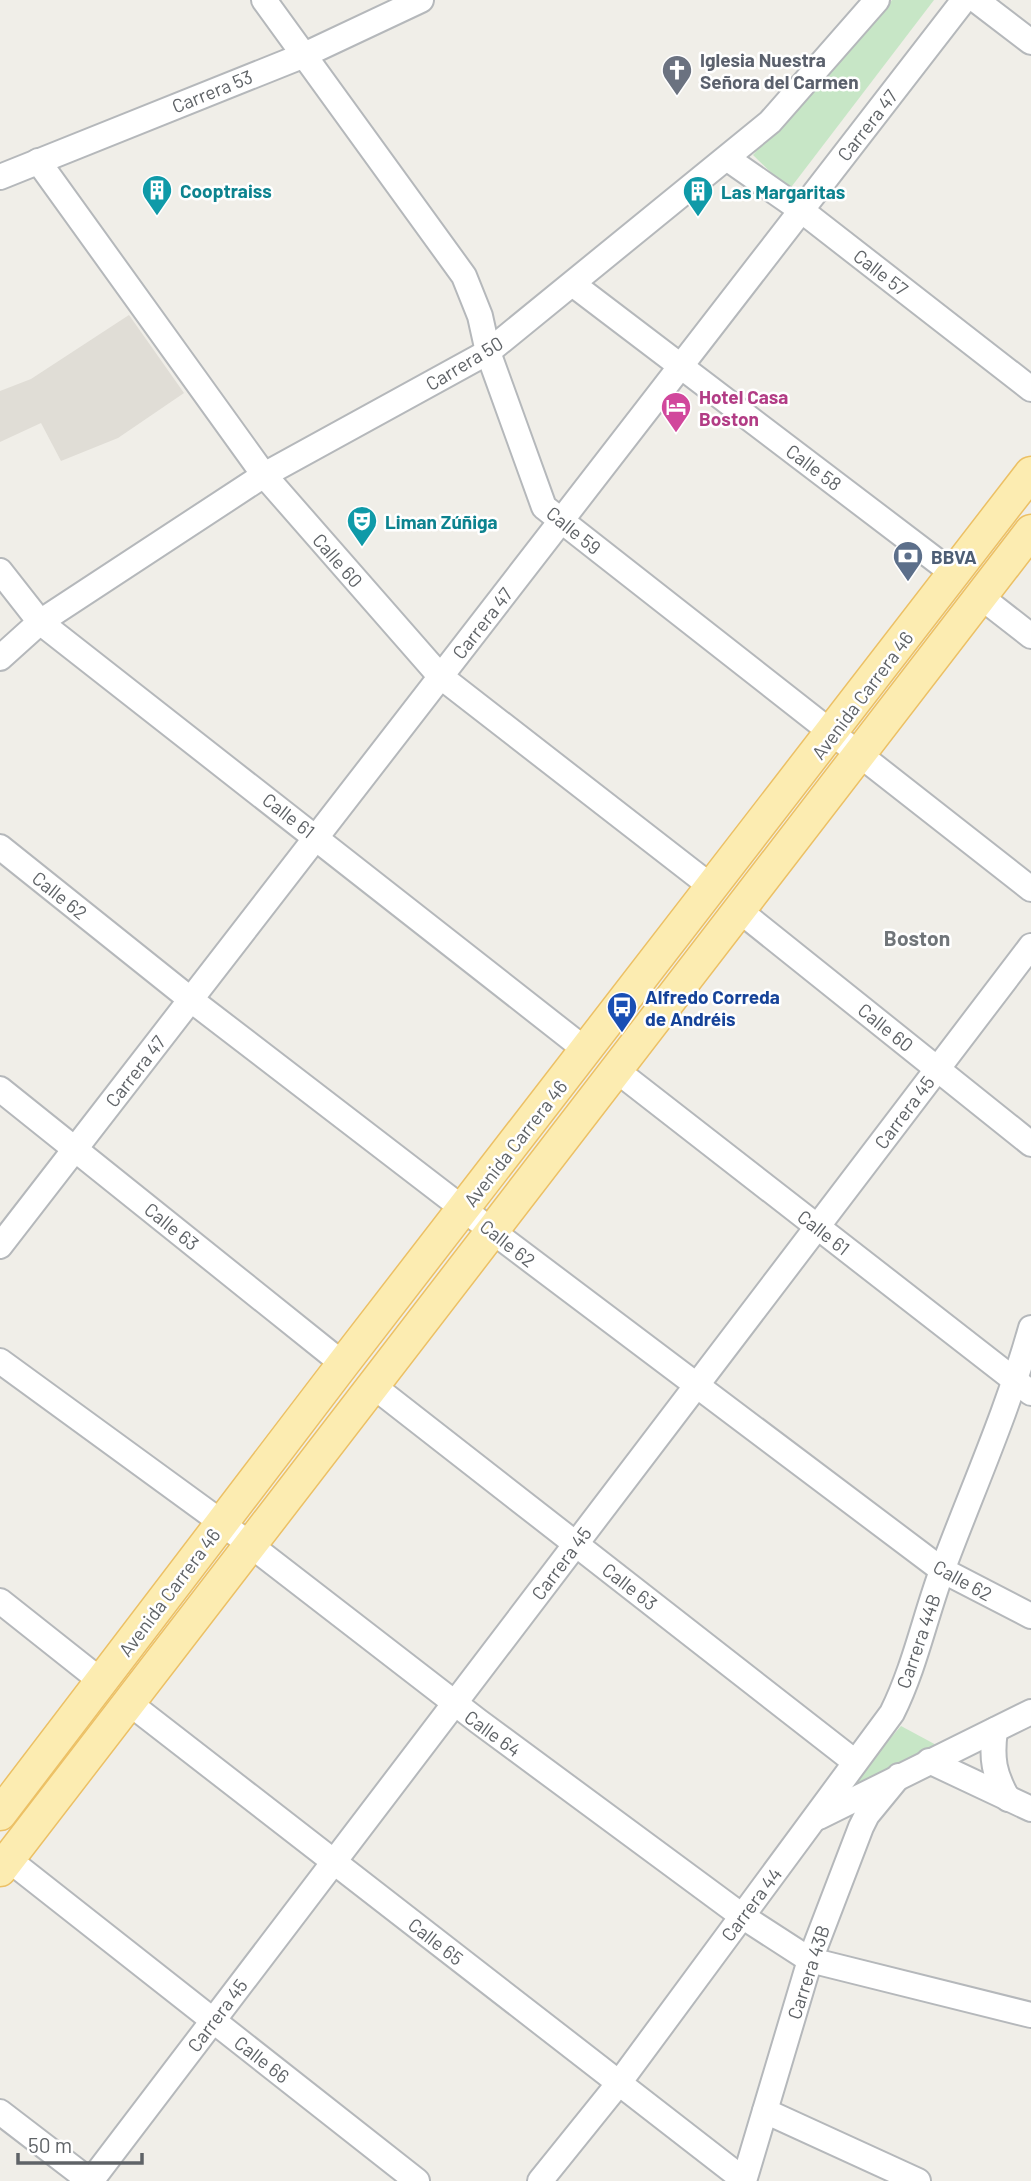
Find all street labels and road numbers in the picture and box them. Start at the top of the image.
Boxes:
street label: Carrera 53 [168,64,256,118]
street label: Carrera 47 [832,85,902,165]
street label: Calle 57 [849,244,913,300]
street label: Carrera 50 [421,331,507,395]
street label: Calle 58 [782,439,846,495]
street label: Calle 59 [542,501,606,559]
street label: Calle 60 [308,528,368,592]
street label: Carrera 47 [447,583,517,663]
street label: Avenida Carrera 46 [806,626,918,764]
street label: Calle 61 [258,788,320,842]
street label: Calle 62 [28,866,92,924]
street label: Calle 60 [854,998,918,1056]
street label: Carrera 47 [100,1031,170,1111]
street label: Carrera 45 [869,1071,939,1153]
street label: Avenida Carrera 46 [458,1075,572,1211]
street label: Calle 63 [140,1197,204,1255]
street label: Calle 61 [793,1205,855,1259]
street label: Calle 62 [476,1214,540,1272]
street label: Carrera 45 [526,1522,596,1604]
street label: Avenida Carrera 46 [113,1523,225,1661]
street label: Calle 62 [930,1554,996,1606]
street label: Calle 63 [598,1557,662,1615]
street label: Carrera 44B [891,1591,945,1691]
street label: Calle 64 [460,1705,526,1761]
street label: Carrera 44 [716,1863,786,1945]
street label: Calle 65 [404,1912,468,1970]
street label: Carrera 43B [782,1922,834,2022]
street label: Carrera 45 [182,1974,252,2056]
street label: Calle 66 [230,2030,294,2088]

